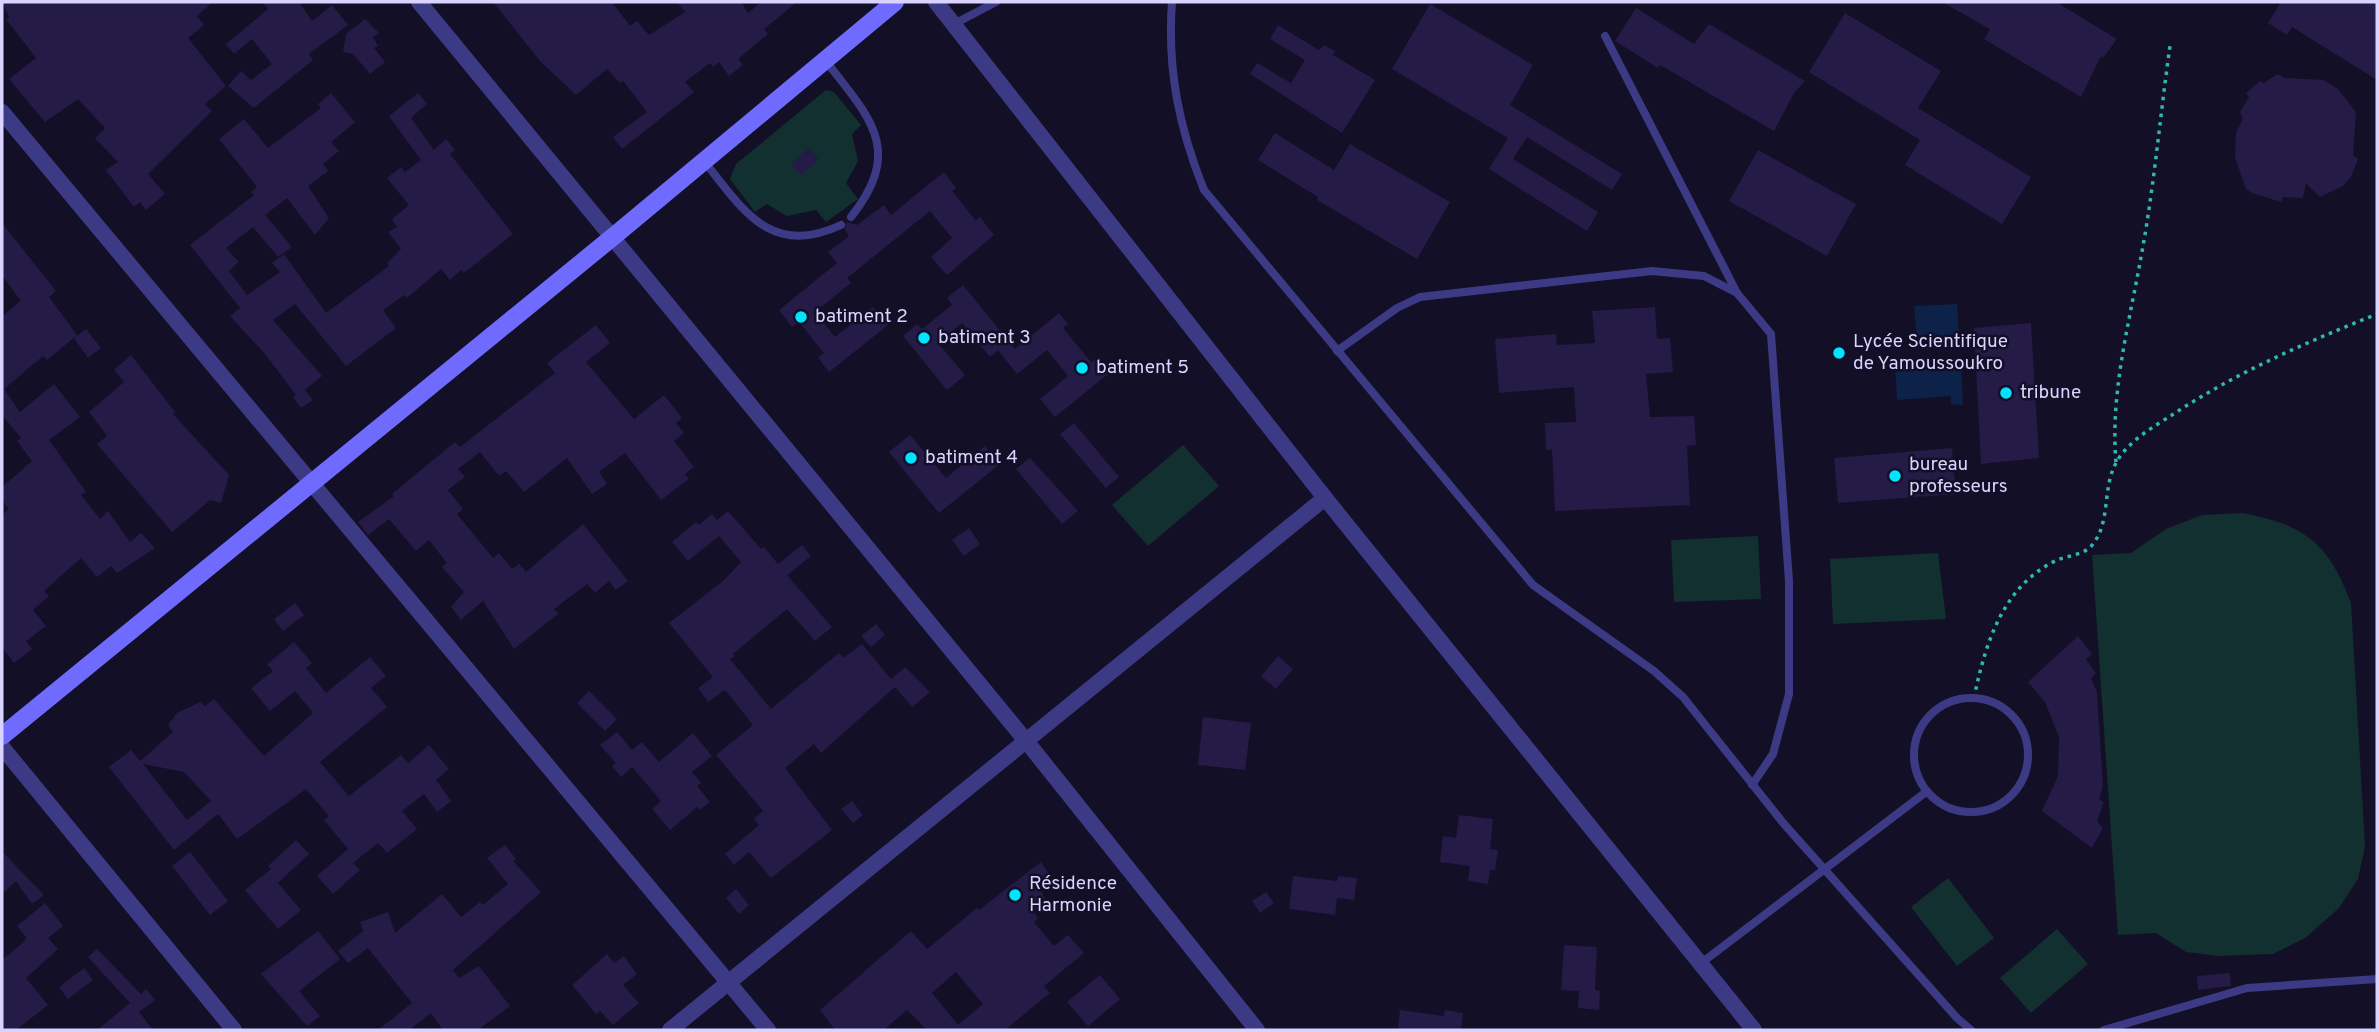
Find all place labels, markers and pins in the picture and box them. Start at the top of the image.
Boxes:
place label: batiment 2 [815,305,908,329]
marker: batiment 2 [793,309,809,325]
place label: batiment 3 [938,326,1031,350]
marker: batiment 3 [916,330,932,346]
place label: Lycée Scientifique de Yamoussoukro [1853,330,2008,376]
marker: Lycée Scientifique de Yamoussoukro [1831,345,1847,361]
place label: batiment 5 [1096,356,1189,380]
marker: batiment 5 [1074,360,1090,376]
place label: tribune [2020,381,2081,405]
marker: tribune [1998,385,2014,401]
place label: batiment 4 [925,446,1018,470]
marker: batiment 4 [903,450,919,466]
place label: bureau professeurs [1909,453,2008,499]
marker: bureau professeurs [1887,468,1903,484]
place label: Résidence Harmonie [1029,872,1117,918]
marker: Résidence Harmonie [1007,887,1023,903]

